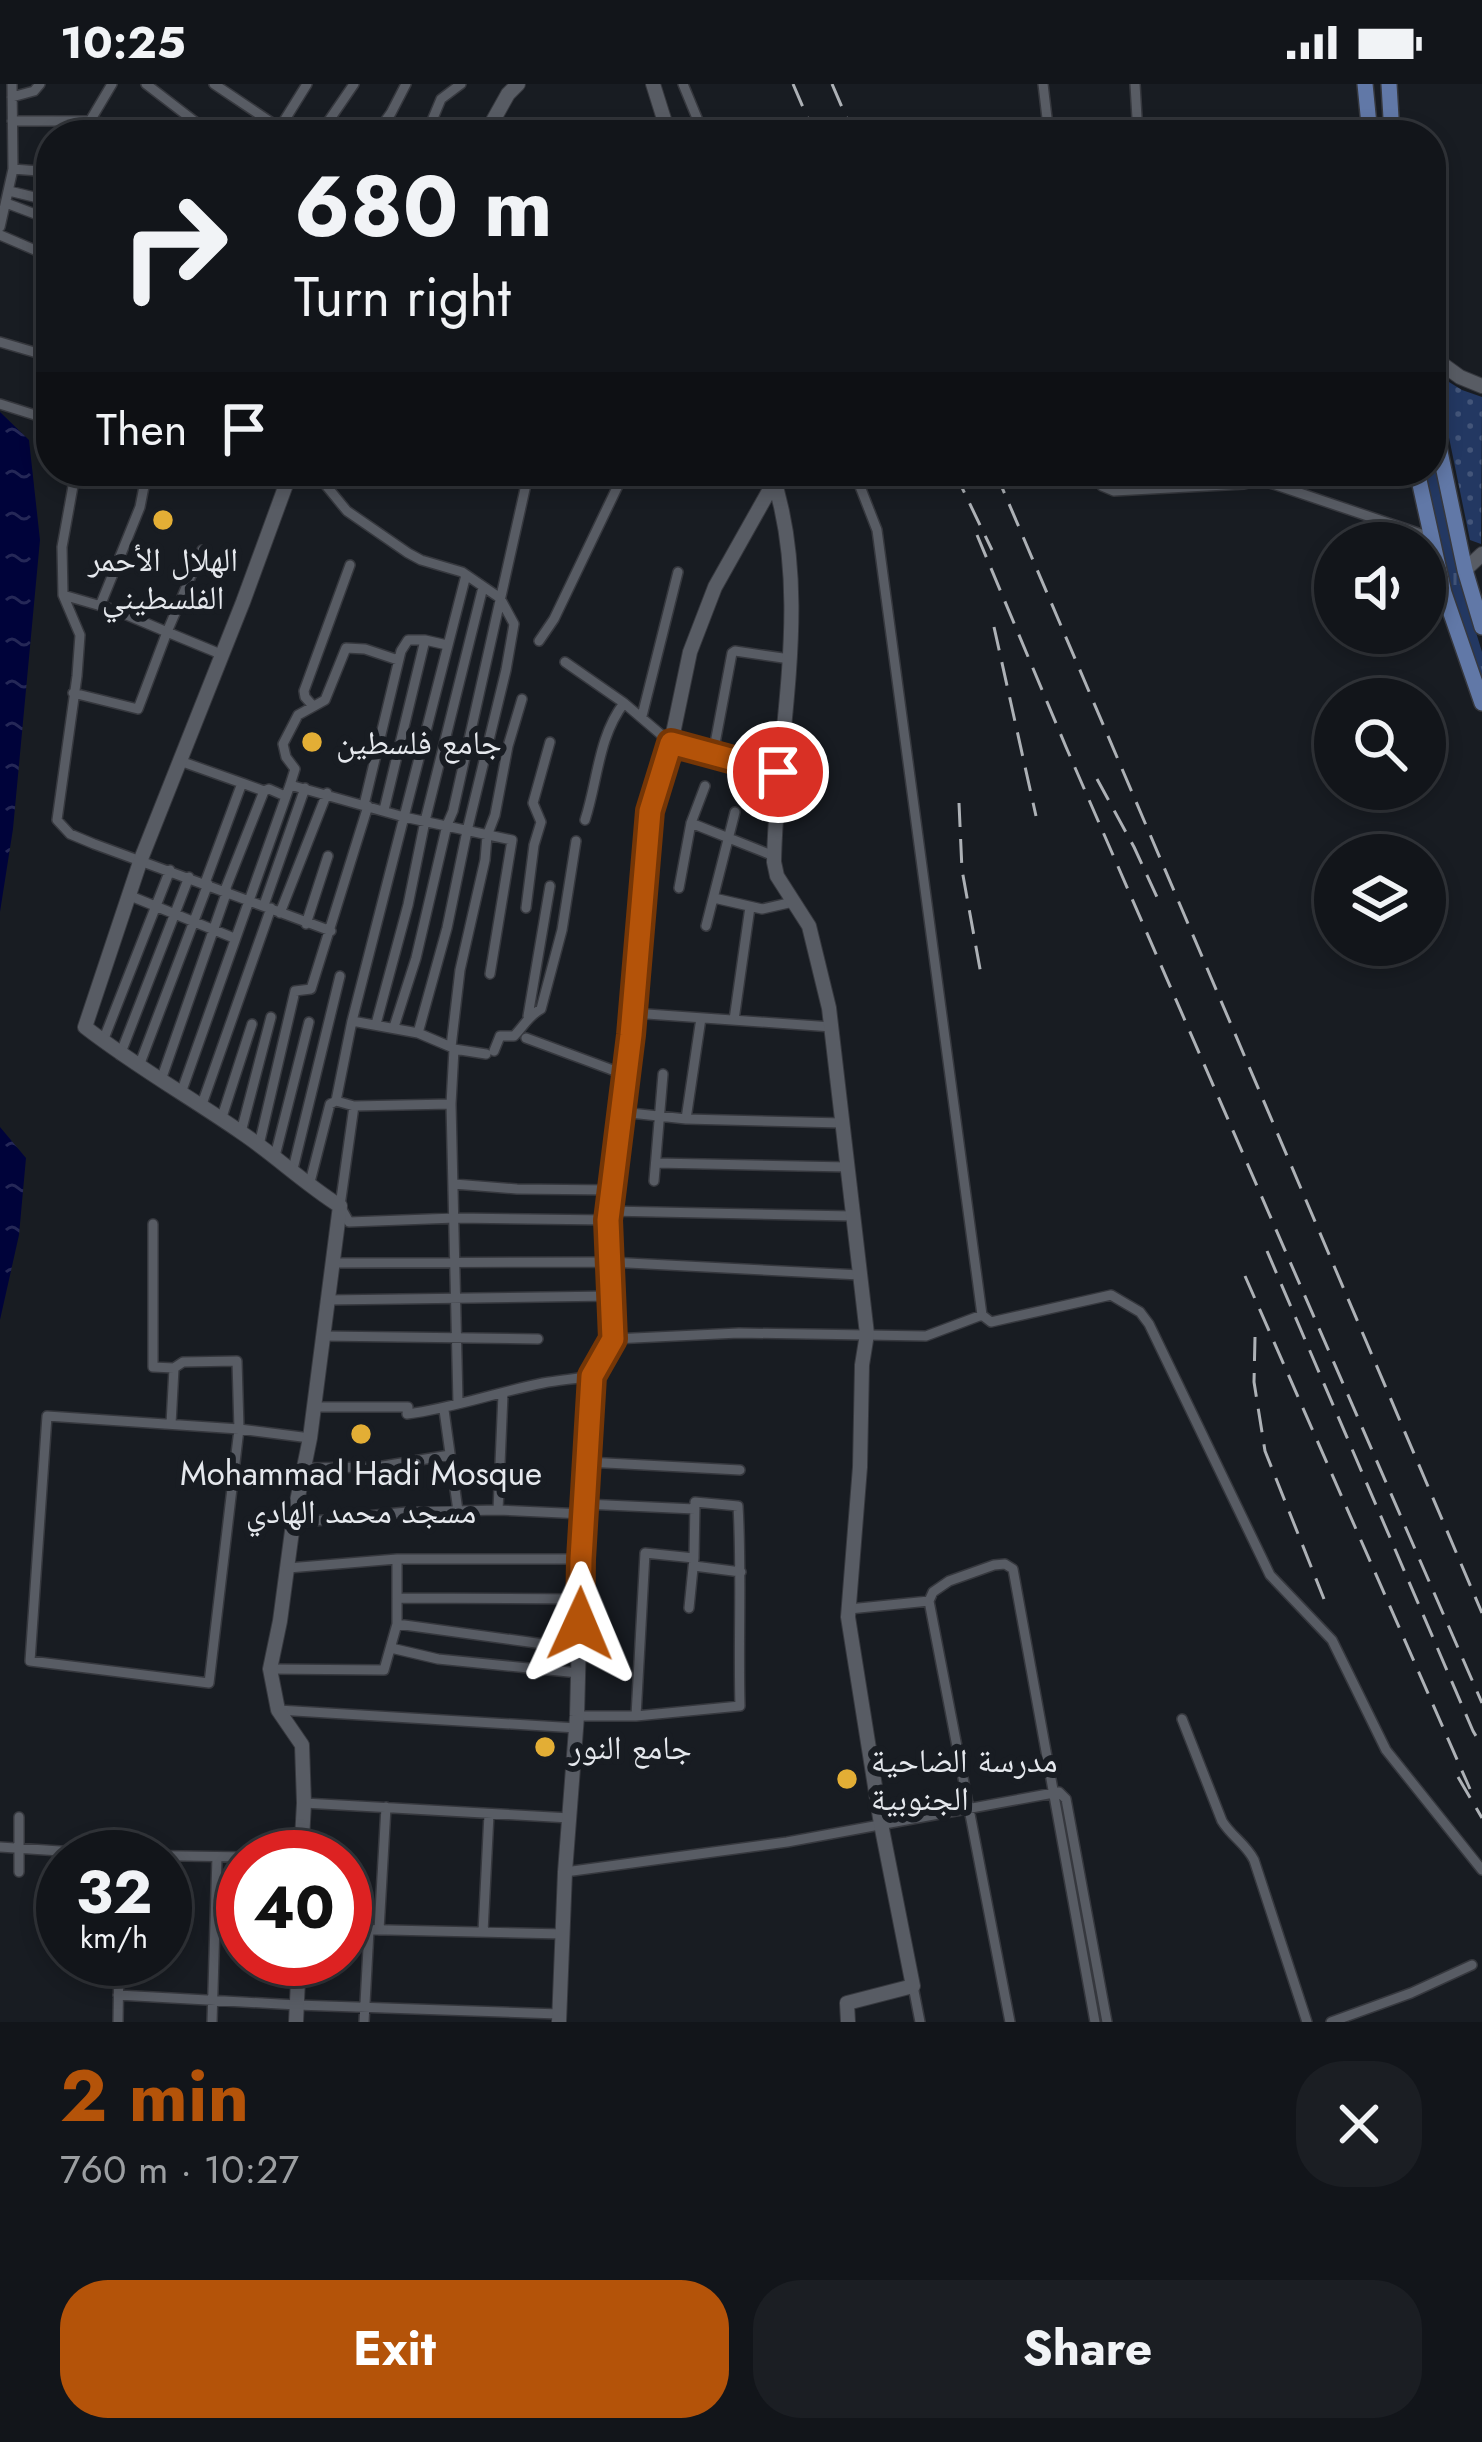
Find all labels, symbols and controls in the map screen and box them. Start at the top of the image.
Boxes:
text: 10:25 [60,10,186,75]
text: 680 m [294,146,553,268]
icon: right [96,168,252,324]
text: Turn right [294,258,511,336]
icon: arrive [211,396,277,462]
text: Then [96,397,187,462]
marker: الهلال الأحمر الفلسطيني [150,507,176,533]
map controls [1314,522,1446,966]
button: sound [1314,522,1446,654]
place label: الهلال الأحمر الفلسطيني [87,536,238,623]
button: search [1314,678,1446,810]
place label: جامع فلسطين [336,719,502,766]
pin [727,721,829,823]
marker: جامع فلسطين [299,729,325,755]
icon: arrive [745,739,811,805]
button: layers [1314,834,1446,966]
marker: Mohammad Hadi Mosque مسجد محمد الهادي [348,1421,374,1447]
place label: Mohammad Hadi Mosque مسجد محمد الهادي [180,1450,542,1537]
position arrow [517,1561,643,1687]
place label: جامع النور [568,1724,692,1771]
marker: جامع النور [532,1734,558,1760]
place label: مدرسة الضاحية الجنوبية [871,1737,1058,1822]
marker: مدرسة الضاحية الجنوبية [834,1766,860,1792]
speed limit sign: 40 [216,1830,372,1986]
text: 32 [76,1849,152,1936]
text: km/h [80,1916,148,1959]
text: 2 min [60,2044,249,2148]
button: close [1296,2061,1422,2187]
text: 760 m · 10:27 [60,2141,299,2198]
button: Exit [60,2280,729,2418]
button: Share [753,2280,1422,2418]

